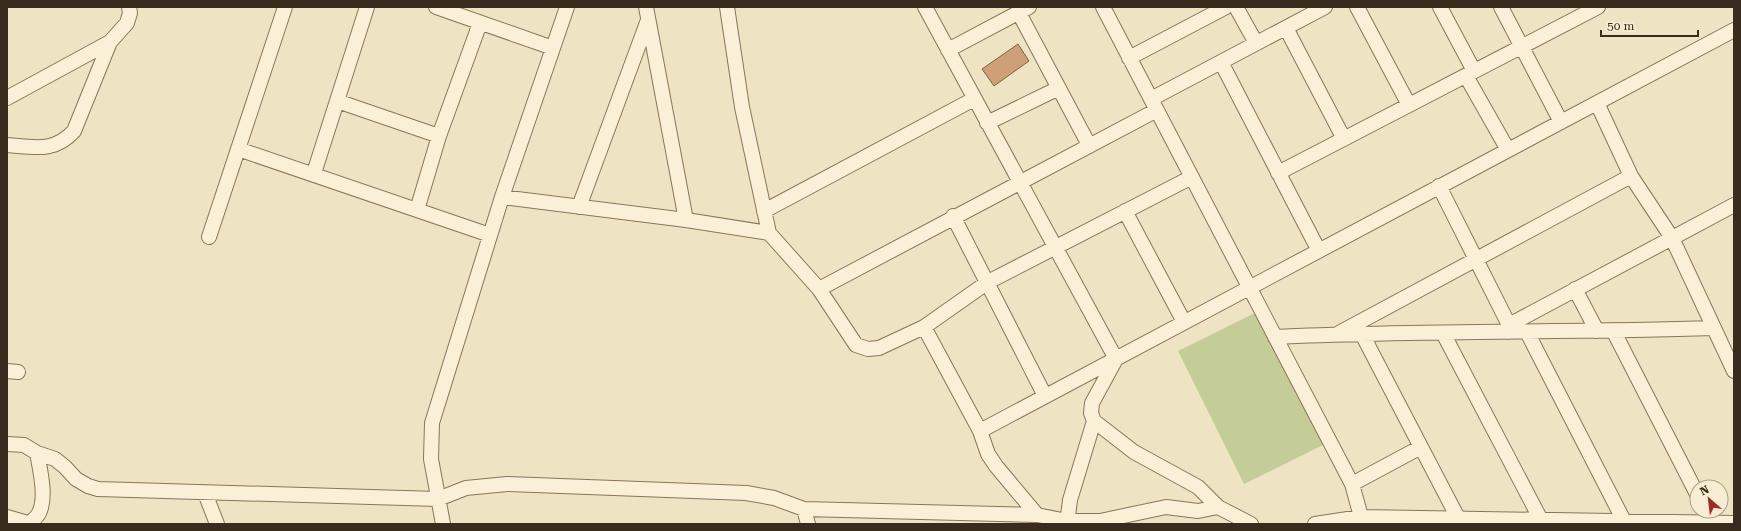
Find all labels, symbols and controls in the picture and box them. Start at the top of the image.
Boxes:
scale bar [1601,12,1698,38]
text: 50 m [1607,19,1634,33]
north arrow [1689,479,1729,519]
text: N [1698,483,1712,498]

